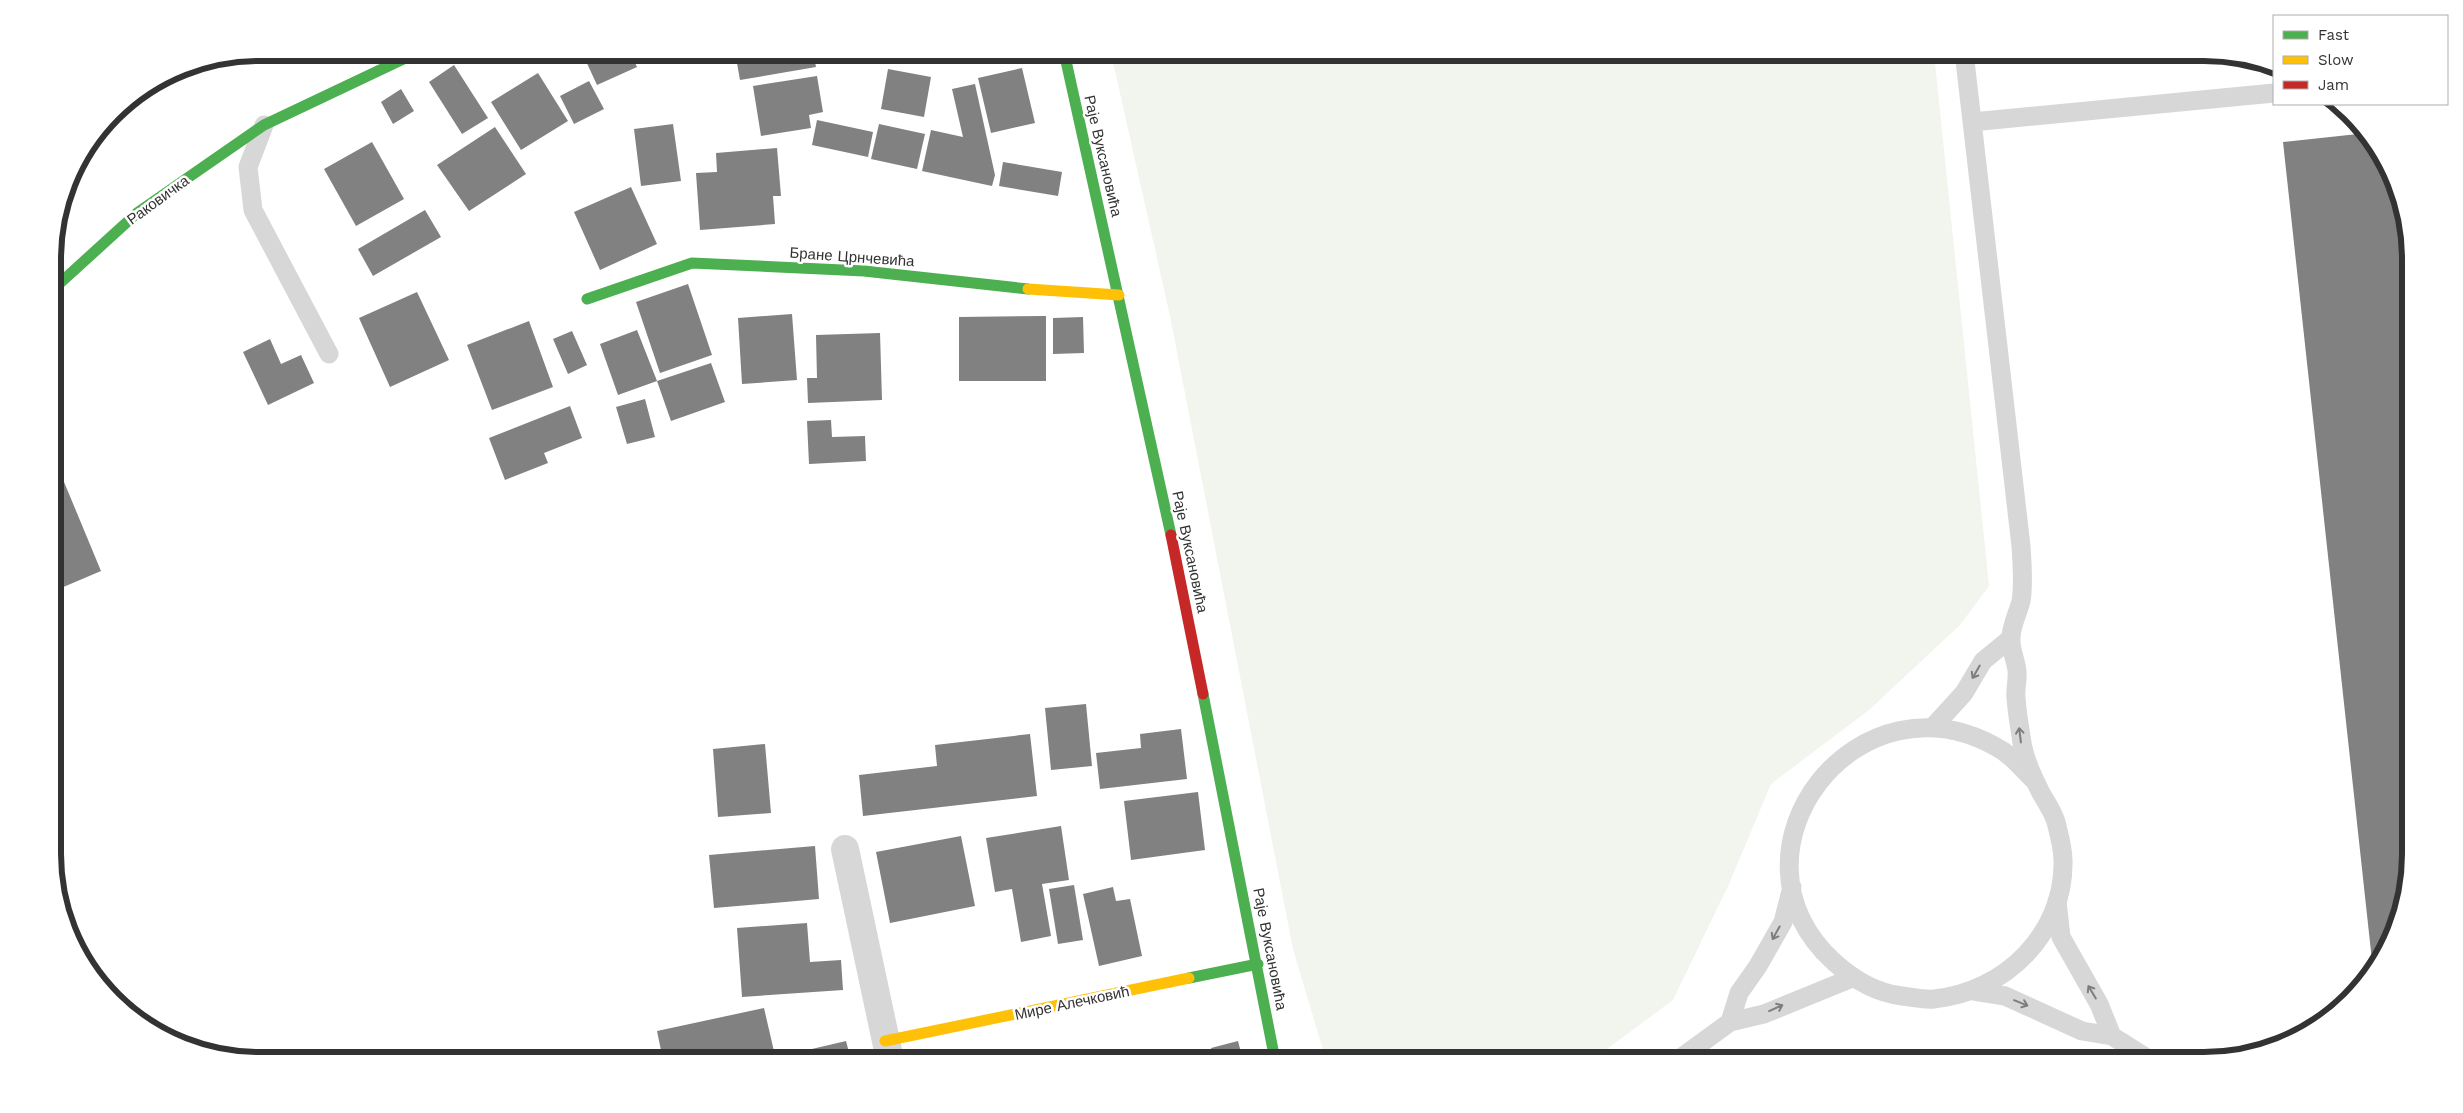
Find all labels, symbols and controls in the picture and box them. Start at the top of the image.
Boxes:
legend [2273,15,2448,105]
text: Fast [2318,26,2350,44]
text: Slow [2318,51,2354,69]
text: Jam [2318,76,2349,94]
street label: Раје Вуксановића [1080,93,1126,219]
street label: Раковичка [123,171,193,229]
street label: Бране Црнчевића [789,244,916,270]
street label: Раје Вуксановића [1168,489,1212,615]
one-way arrow [1971,664,1981,679]
one-way arrow [2015,727,2025,743]
street label: Раје Вуксановића [1249,886,1291,1012]
one-way arrow [1771,926,1781,940]
street label: Мире Алечковић [1013,982,1131,1024]
one-way arrow [2087,986,2097,1000]
one-way arrow [2013,998,2028,1008]
one-way arrow [1768,1003,1783,1013]

